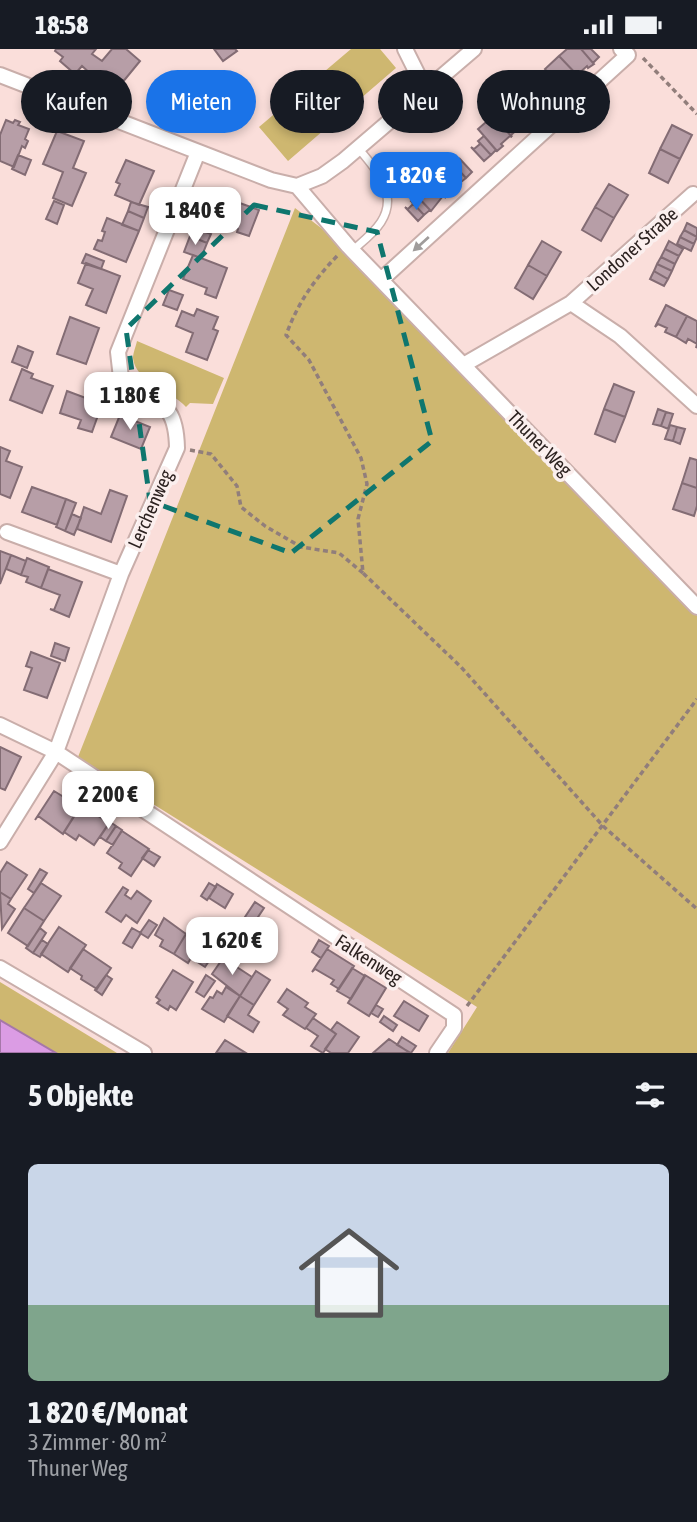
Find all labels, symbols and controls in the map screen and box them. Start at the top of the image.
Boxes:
text: 18:58 [35,10,89,40]
chip: Kaufen [21,70,132,133]
chip: Mieten [146,70,256,133]
chip: Filter [270,70,364,133]
chip: Neu [378,70,463,133]
chip: Wohnung [477,70,610,133]
pin: 1 820 € [351,153,481,212]
text: 1 820 € [386,162,446,188]
pin: 1 840 € [130,187,260,247]
text: 1 840 € [165,197,225,223]
street label: Londoner Straße [582,202,682,296]
one-way arrow [413,235,430,251]
pin: 1 180 € [65,373,195,432]
text: 1 180 € [100,382,160,408]
street label: Thuner Weg [503,406,577,481]
street label: Lerchenweg [123,466,177,552]
pin: 2 200 € [43,771,173,831]
text: 2 200 € [78,781,138,807]
pin: 1 620 € [167,918,297,977]
text: 1 620 € [202,927,262,953]
street label: Falkenweg [332,929,407,989]
icon: filters [631,1076,669,1114]
text: 5 Objekte [28,1078,134,1112]
icon: home [286,1210,412,1336]
text: 1 820 €/Monat [28,1395,188,1429]
text: 3 Zimmer · 80 m² [28,1429,167,1455]
text: Thuner Weg [28,1455,128,1481]

